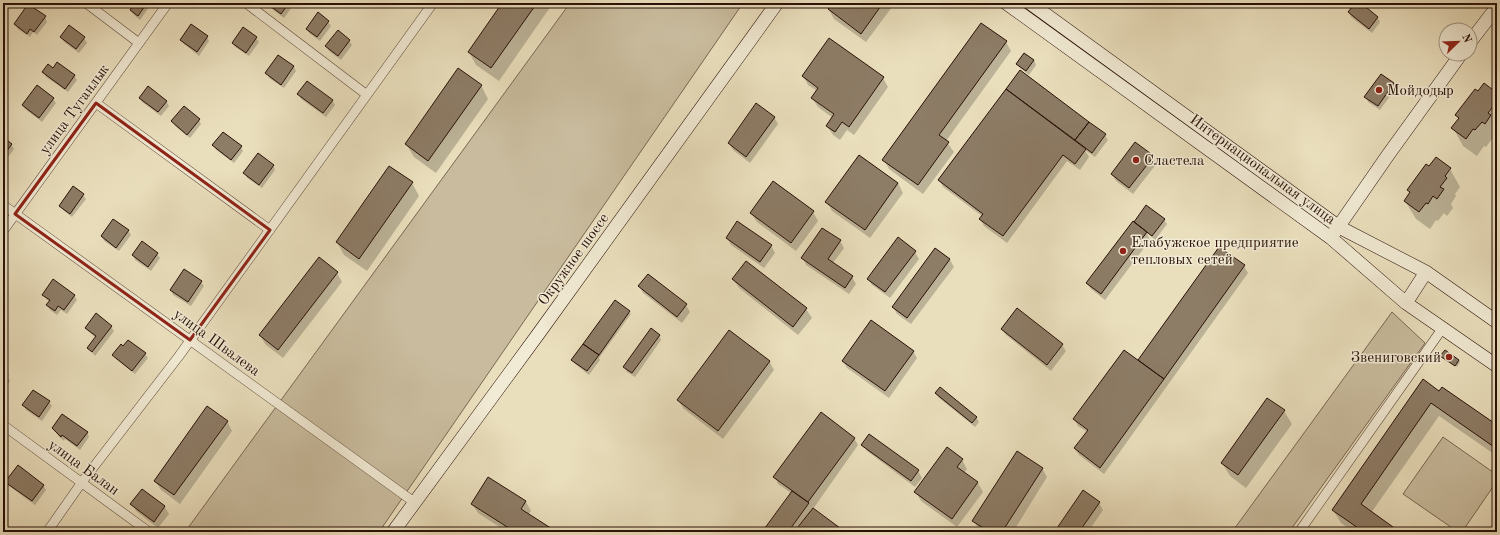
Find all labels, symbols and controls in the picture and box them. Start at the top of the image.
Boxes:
north arrow [1438,22,1478,62]
text: N [1459,33,1473,45]
street label: улица Туганлык [38,62,113,158]
place label: Мойдодыр [1387,84,1454,99]
marker: Мойдодыр [1374,85,1384,95]
street label: Интернациональная улица [1186,112,1338,228]
place label: Сластела [1144,154,1205,169]
marker: Сластела [1131,155,1141,165]
street label: Окружное шоссе [536,211,612,309]
place label: Елабужское предприятие тепловых сетей [1131,236,1299,268]
marker: Елабужское предприятие тепловых сетей [1118,246,1128,256]
street label: улица Швалева [170,307,263,380]
place label: Звениговский [1351,351,1441,366]
marker: Звениговский [1444,352,1454,362]
street label: улица Балан [45,438,121,499]

